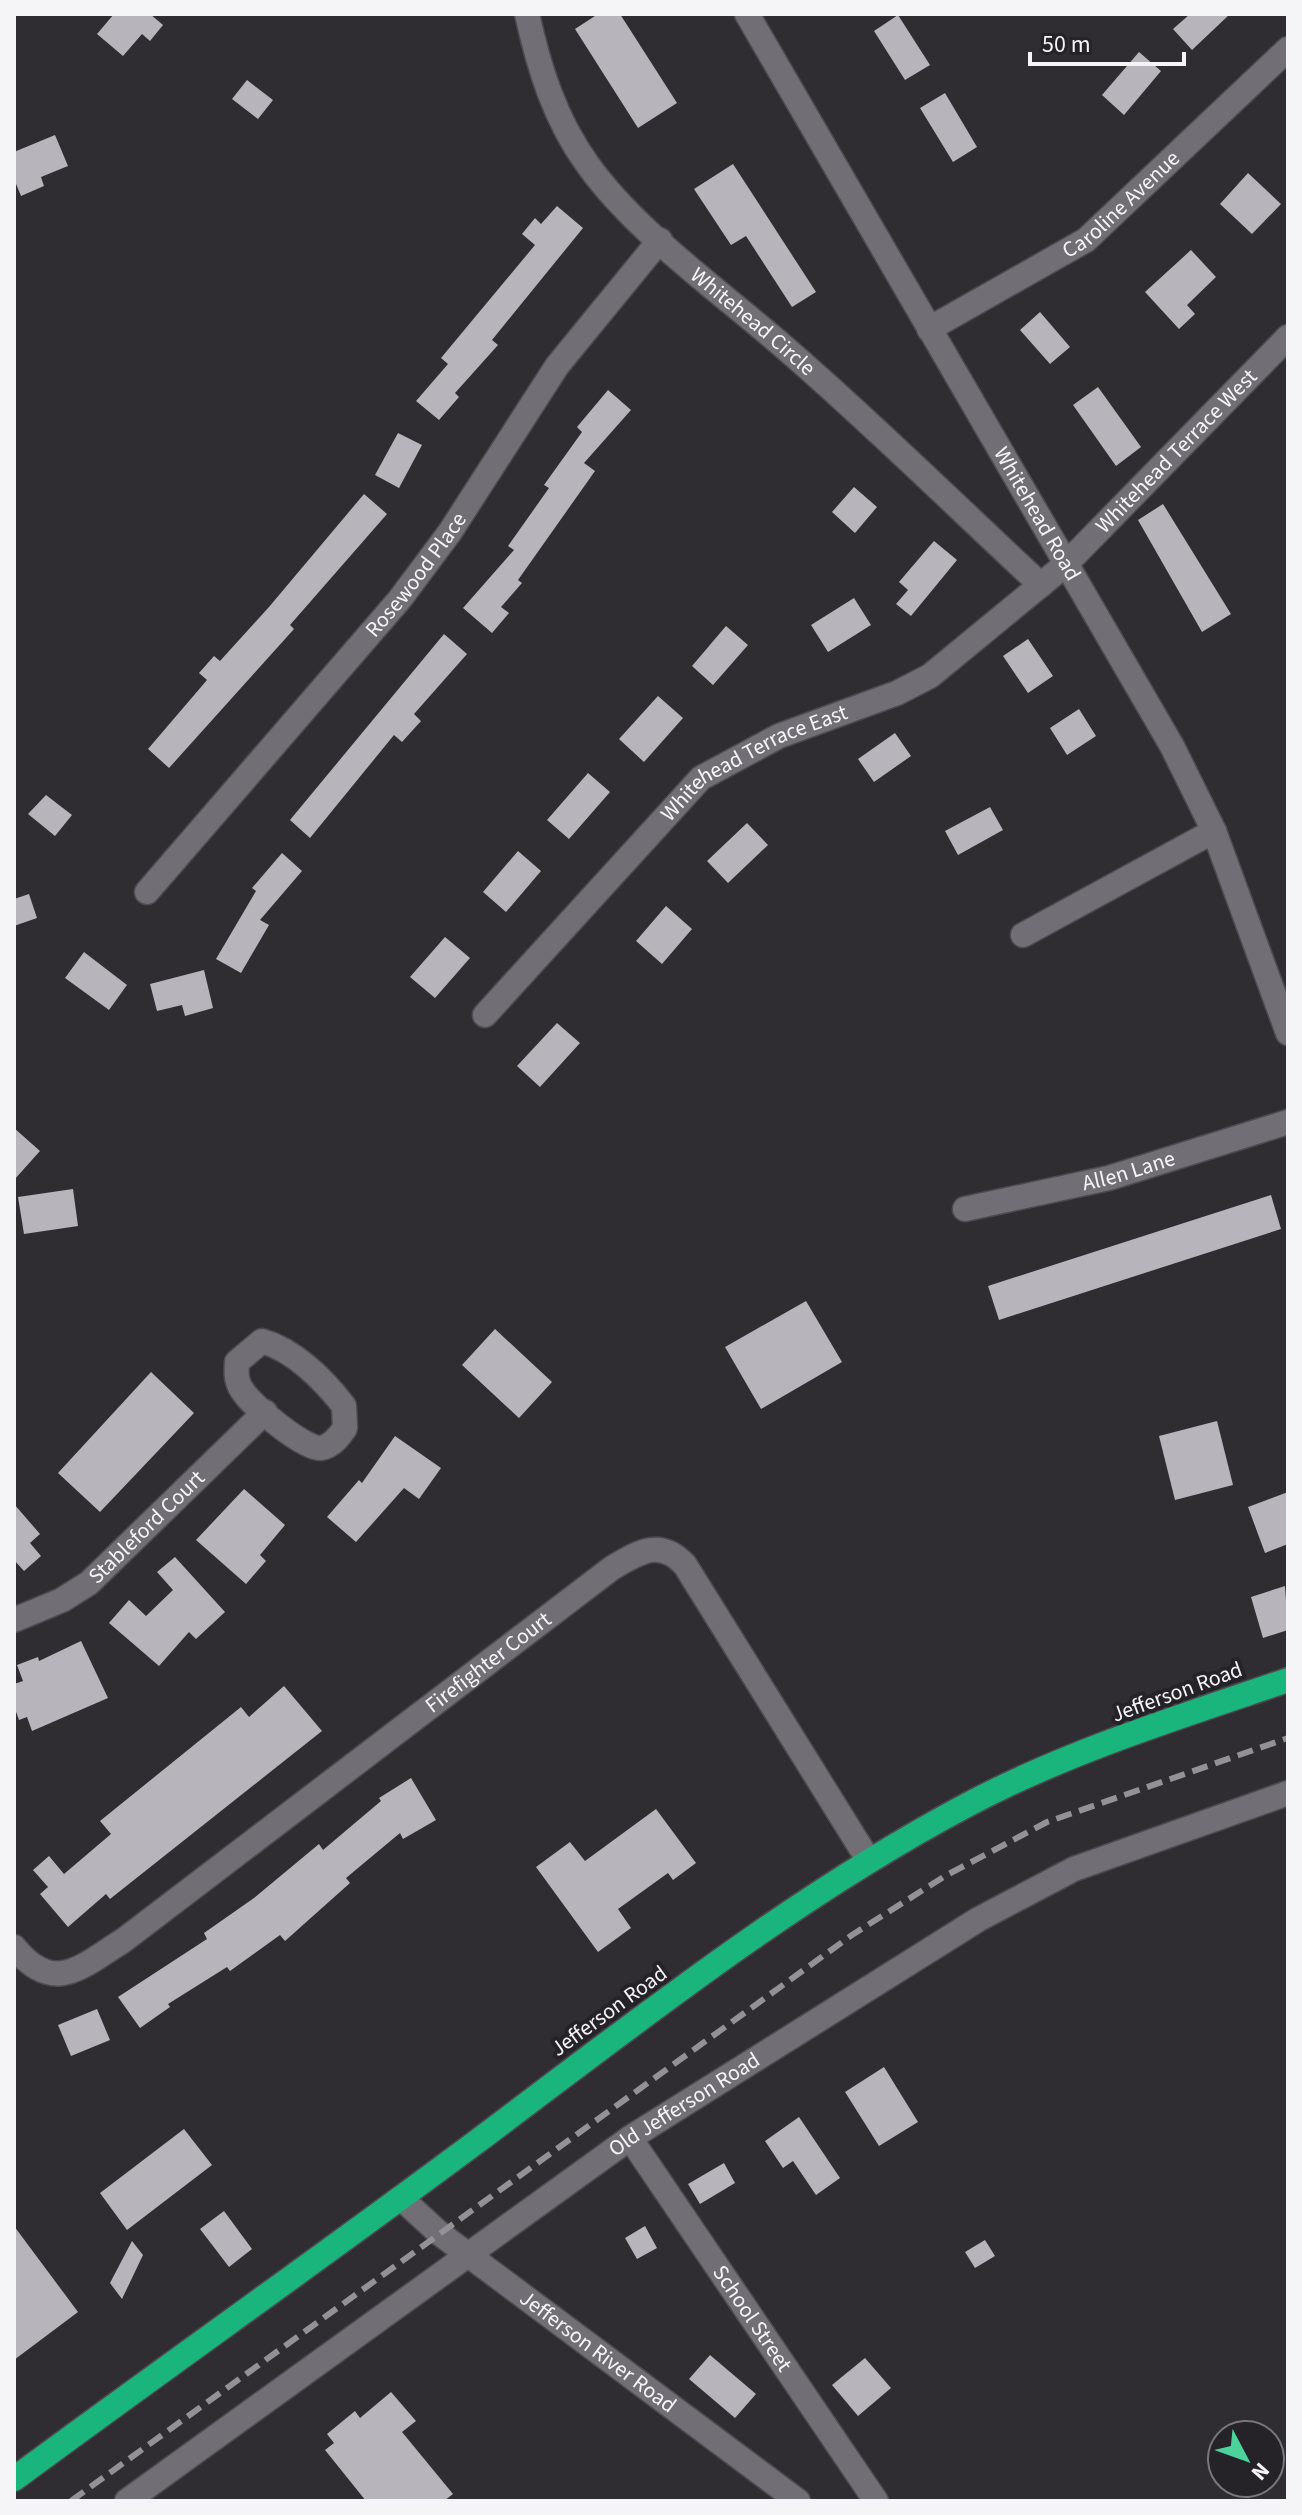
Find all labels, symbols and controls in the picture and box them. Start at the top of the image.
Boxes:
scale bar [1030,16,1184,66]
text: 50 m [1042,27,1091,62]
street label: Caroline Avenue [1056,143,1187,266]
street label: Whitehead Circle [683,260,823,384]
street label: Whitehead Terrace West [1088,361,1265,541]
street label: Whitehead Road [986,441,1089,587]
street label: Rosewood Place [358,506,475,645]
street label: Whitehead Terrace East [653,696,852,828]
street label: Allen Lane [1079,1142,1179,1199]
street label: Stableford Court [81,1462,212,1592]
street label: Firefighter Court [418,1603,558,1721]
street label: Jefferson Road [1107,1654,1247,1730]
street label: Jefferson Road [544,1958,674,2064]
street label: Old Jefferson Road [602,2044,766,2165]
street label: School Street [705,2259,800,2379]
street label: Jefferson River Road [513,2282,683,2421]
north arrow [1206,2419,1286,2499]
text: N [1243,2455,1277,2487]

